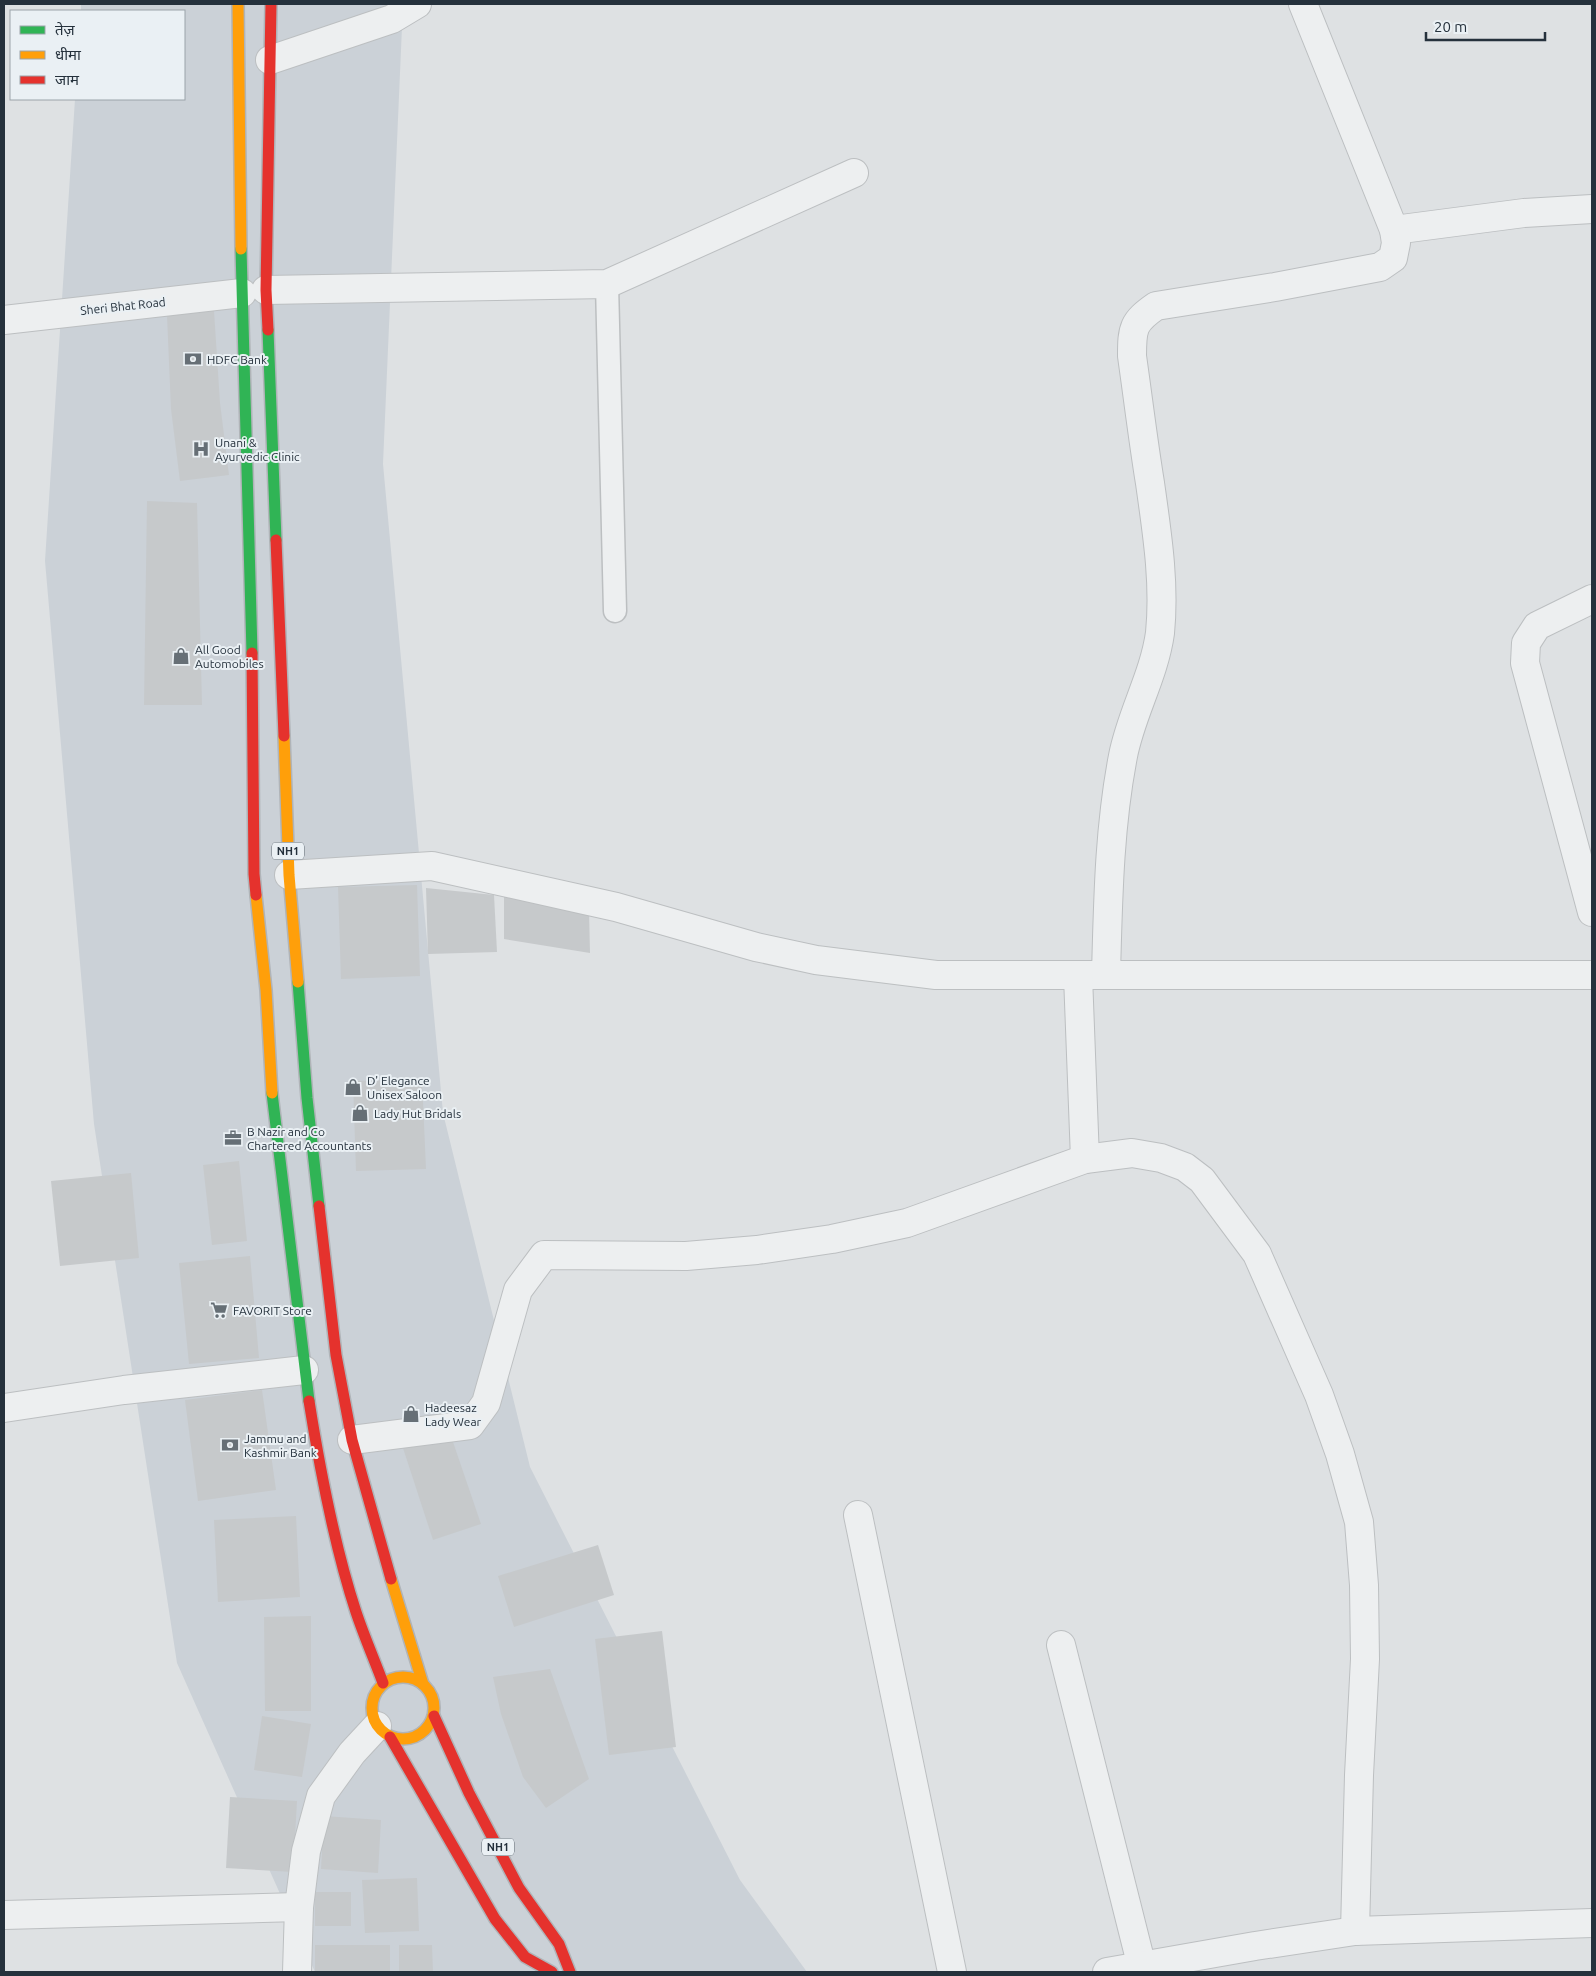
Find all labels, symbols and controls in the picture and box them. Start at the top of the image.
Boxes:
legend [10,10,185,100]
scale bar [1426,10,1545,42]
text: 20 m [1434,18,1467,35]
text: तेज़ [55,21,76,38]
text: धीमा [55,46,82,63]
text: जाम [55,71,80,88]
street label: Sheri Bhat Road [80,295,166,317]
bank icon: HDFC Bank [183,349,203,369]
place label: HDFC Bank [207,353,267,366]
place label: Unani & Ayurvedic Clinic [215,436,300,463]
hospital icon: Unani & Ayurvedic Clinic [191,439,211,459]
place label: All Good Automobiles [195,643,264,670]
shop icon: All Good Automobiles [171,646,191,666]
road number: NH1 [272,842,304,859]
place label: D' Elegance Unisex Saloon [367,1074,442,1101]
shop icon: D' Elegance Unisex Saloon [343,1077,363,1097]
shop icon: Lady Hut Bridals [350,1103,370,1123]
place label: Lady Hut Bridals [374,1107,461,1120]
place label: B Nazir and Co Chartered Accountants [247,1125,371,1152]
office icon: B Nazir and Co Chartered Accountants [223,1128,243,1148]
supermarket icon: FAVORIT Store [209,1300,229,1320]
place label: FAVORIT Store [233,1304,312,1317]
place label: Hadeesaz Lady Wear [425,1401,482,1428]
shop icon: Hadeesaz Lady Wear [401,1404,421,1424]
place label: Jammu and Kashmir Bank [244,1432,317,1459]
bank icon: Jammu and Kashmir Bank [220,1435,240,1455]
road number: NH1 [482,1838,514,1855]

